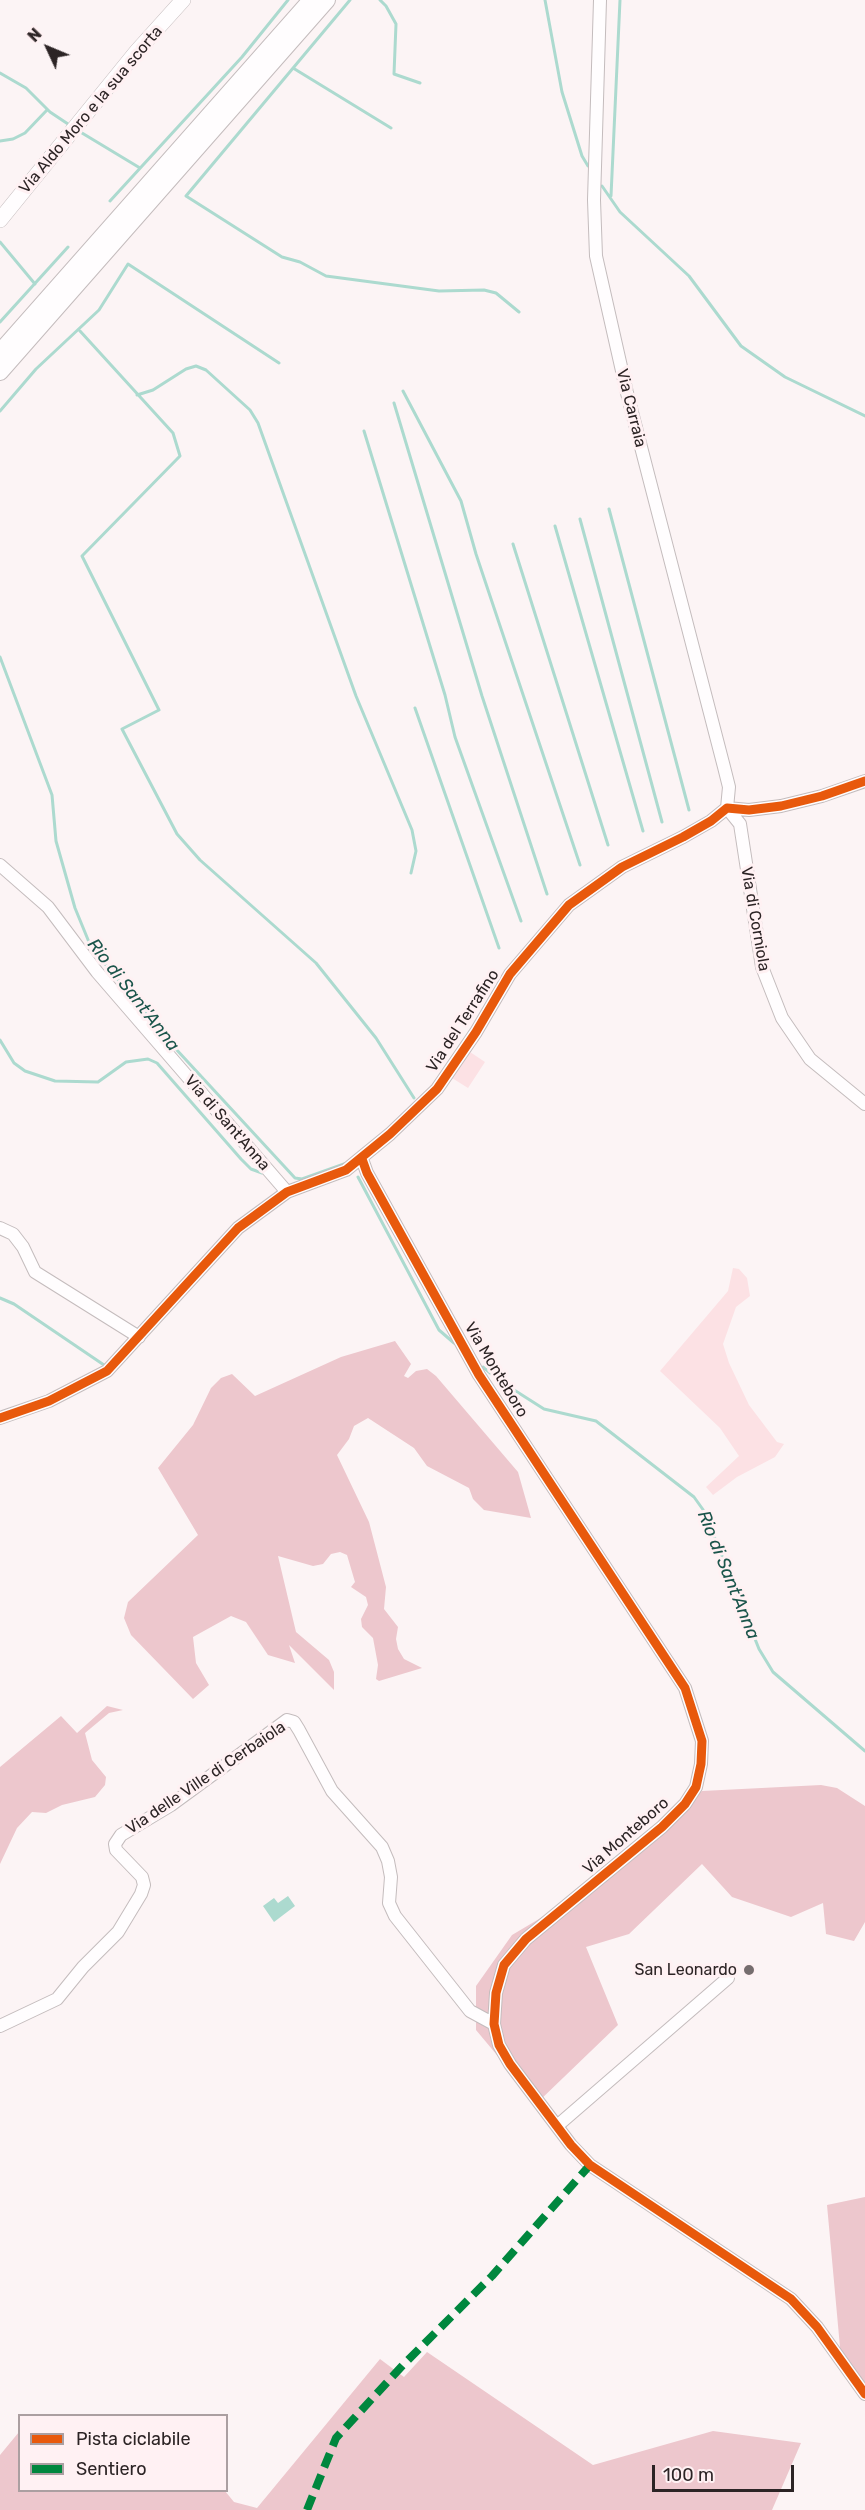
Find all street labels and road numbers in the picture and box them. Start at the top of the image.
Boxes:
street label: Via Aldo Moro e la sua scorta [15,22,167,198]
street label: Via Carraia [612,367,650,449]
street label: Via di Corniola [736,865,774,973]
street label: Via del Terrafino [423,966,503,1076]
street label: Via di Sant'Anna [180,1071,274,1175]
street label: Via Monteboro [460,1319,532,1421]
street label: Via delle Ville di Cerbaiola [123,1717,289,1839]
street label: Via Monteboro [579,1793,673,1879]

